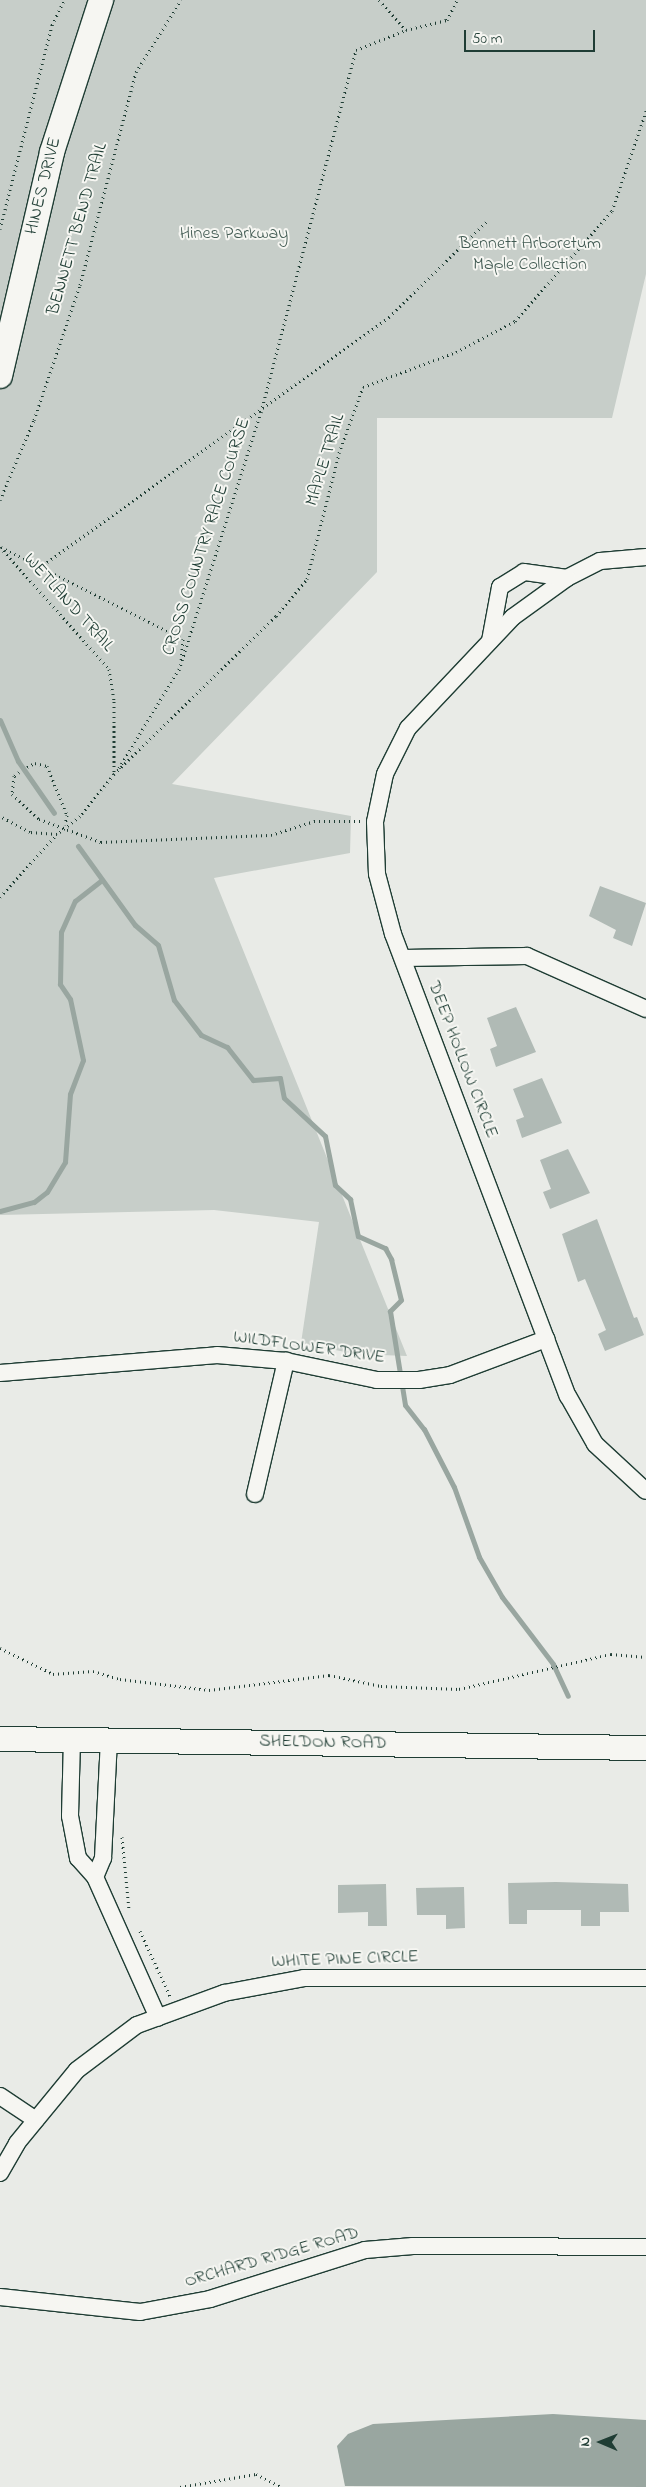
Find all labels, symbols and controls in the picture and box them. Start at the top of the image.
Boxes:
scale bar [466,20,597,52]
text: 50 m [472,28,502,50]
street label: HINES DRIVE [21,135,67,237]
street label: BENNETT BEND TRAIL [43,140,113,318]
park label: Hines Parkway [180,223,288,245]
park label: Bennett Arboretum Maple Collection [459,234,601,276]
street label: MAPLE TRAIL [302,411,350,509]
street label: CROSS COUNTRY RACE COURSE [158,416,256,658]
street label: WETLAND TRAIL [18,549,118,657]
street label: DEEP HOLLOW CIRCLE [422,978,502,1142]
street label: WILDFLOWER DRIVE [232,1327,386,1369]
street label: SHELDON ROAD [259,1731,387,1755]
street label: WHITE PINE CIRCLE [271,1947,419,1973]
street label: ORCHARD RIDGE ROAD [182,2223,362,2293]
north arrow [576,2417,626,2467]
text: N [575,2437,596,2447]

